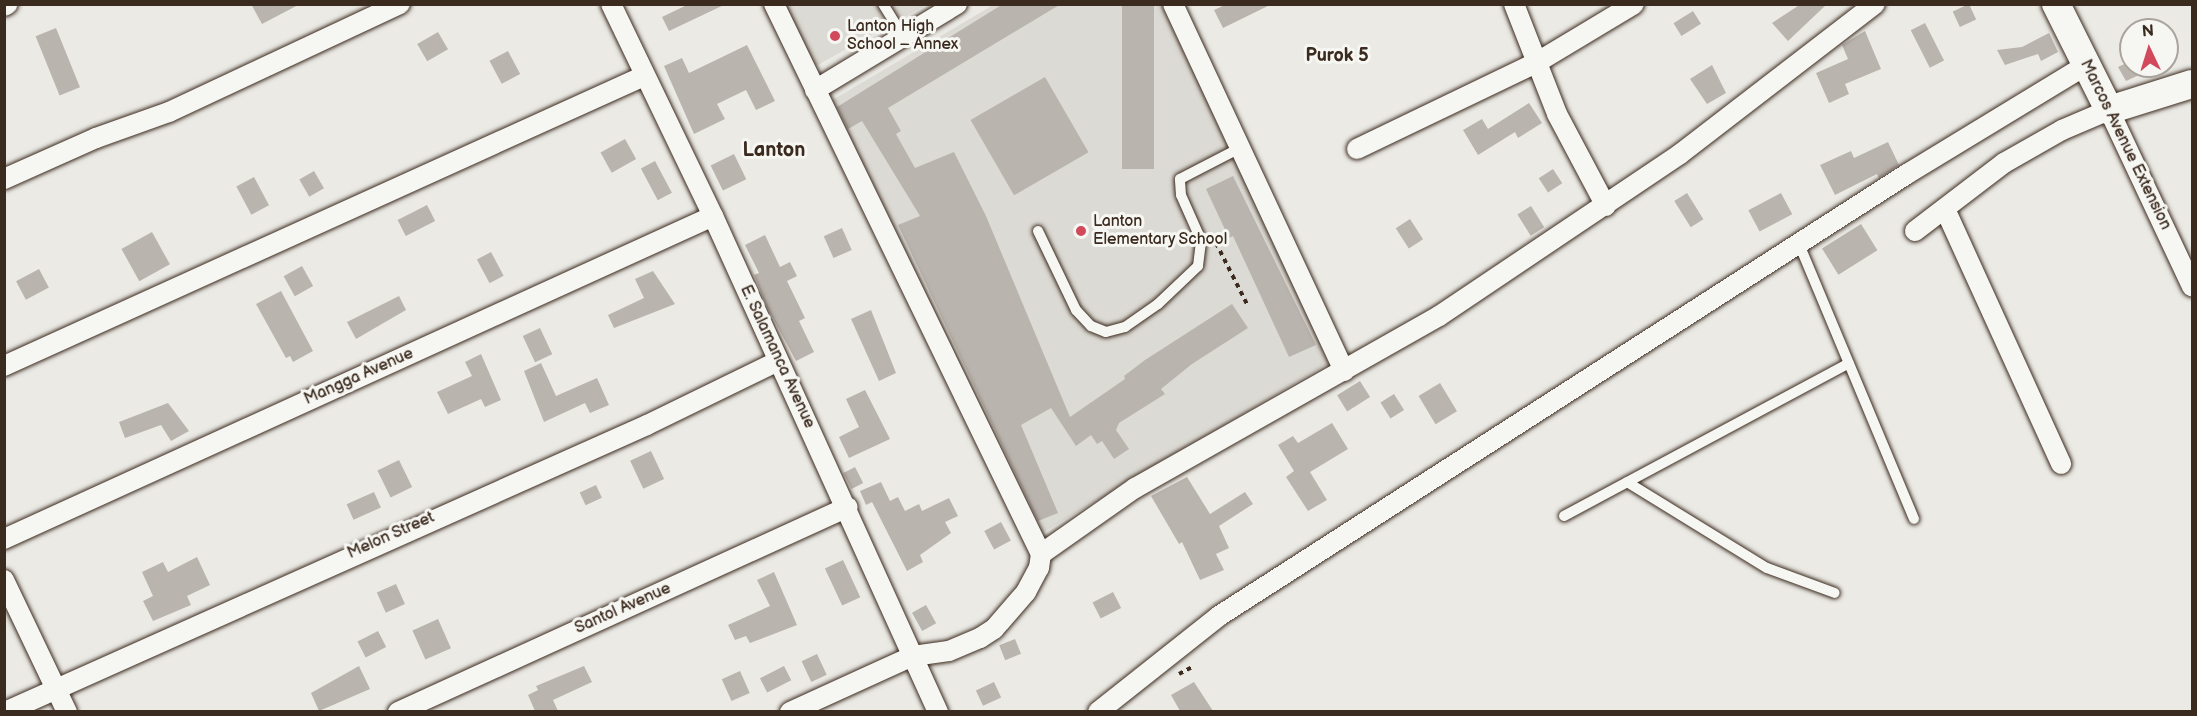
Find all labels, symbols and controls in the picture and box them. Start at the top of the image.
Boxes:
place label: Lanton High School – Annex [847,17,960,55]
north arrow [2119,18,2179,78]
text: N [2141,22,2155,41]
marker: Lanton High School – Annex [828,29,842,43]
district label: Purok 5 [1305,45,1369,67]
street label: Marcos Avenue Extension [2075,57,2175,233]
district label: Lanton [743,138,805,162]
place label: Lanton Elementary School [1093,212,1229,250]
marker: Lanton Elementary School [1074,224,1088,238]
street label: E. Salamanca Avenue [735,282,819,432]
street label: Mangga Avenue [301,344,417,410]
street label: Melon Street [345,508,437,564]
street label: Santol Avenue [572,579,674,639]

